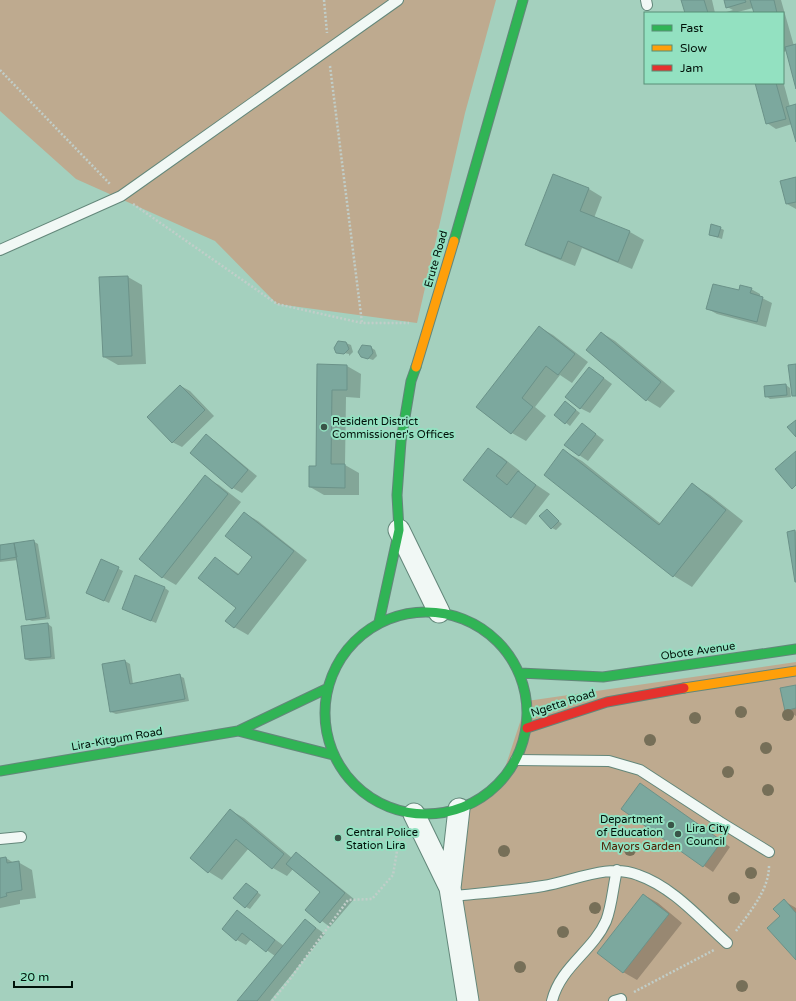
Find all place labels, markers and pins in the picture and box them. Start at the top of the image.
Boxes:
place label: Resident District Commissioner's Offices [332,415,454,441]
marker: Resident District Commissioner's Offices [319,422,329,432]
place label: Department of Education [597,813,663,839]
marker: Department of Education [666,820,676,830]
place label: Lira City Council [686,822,729,848]
place label: Central Police Station Lira [346,826,418,852]
marker: Lira City Council [673,829,683,839]
marker: Central Police Station Lira [333,833,343,843]

